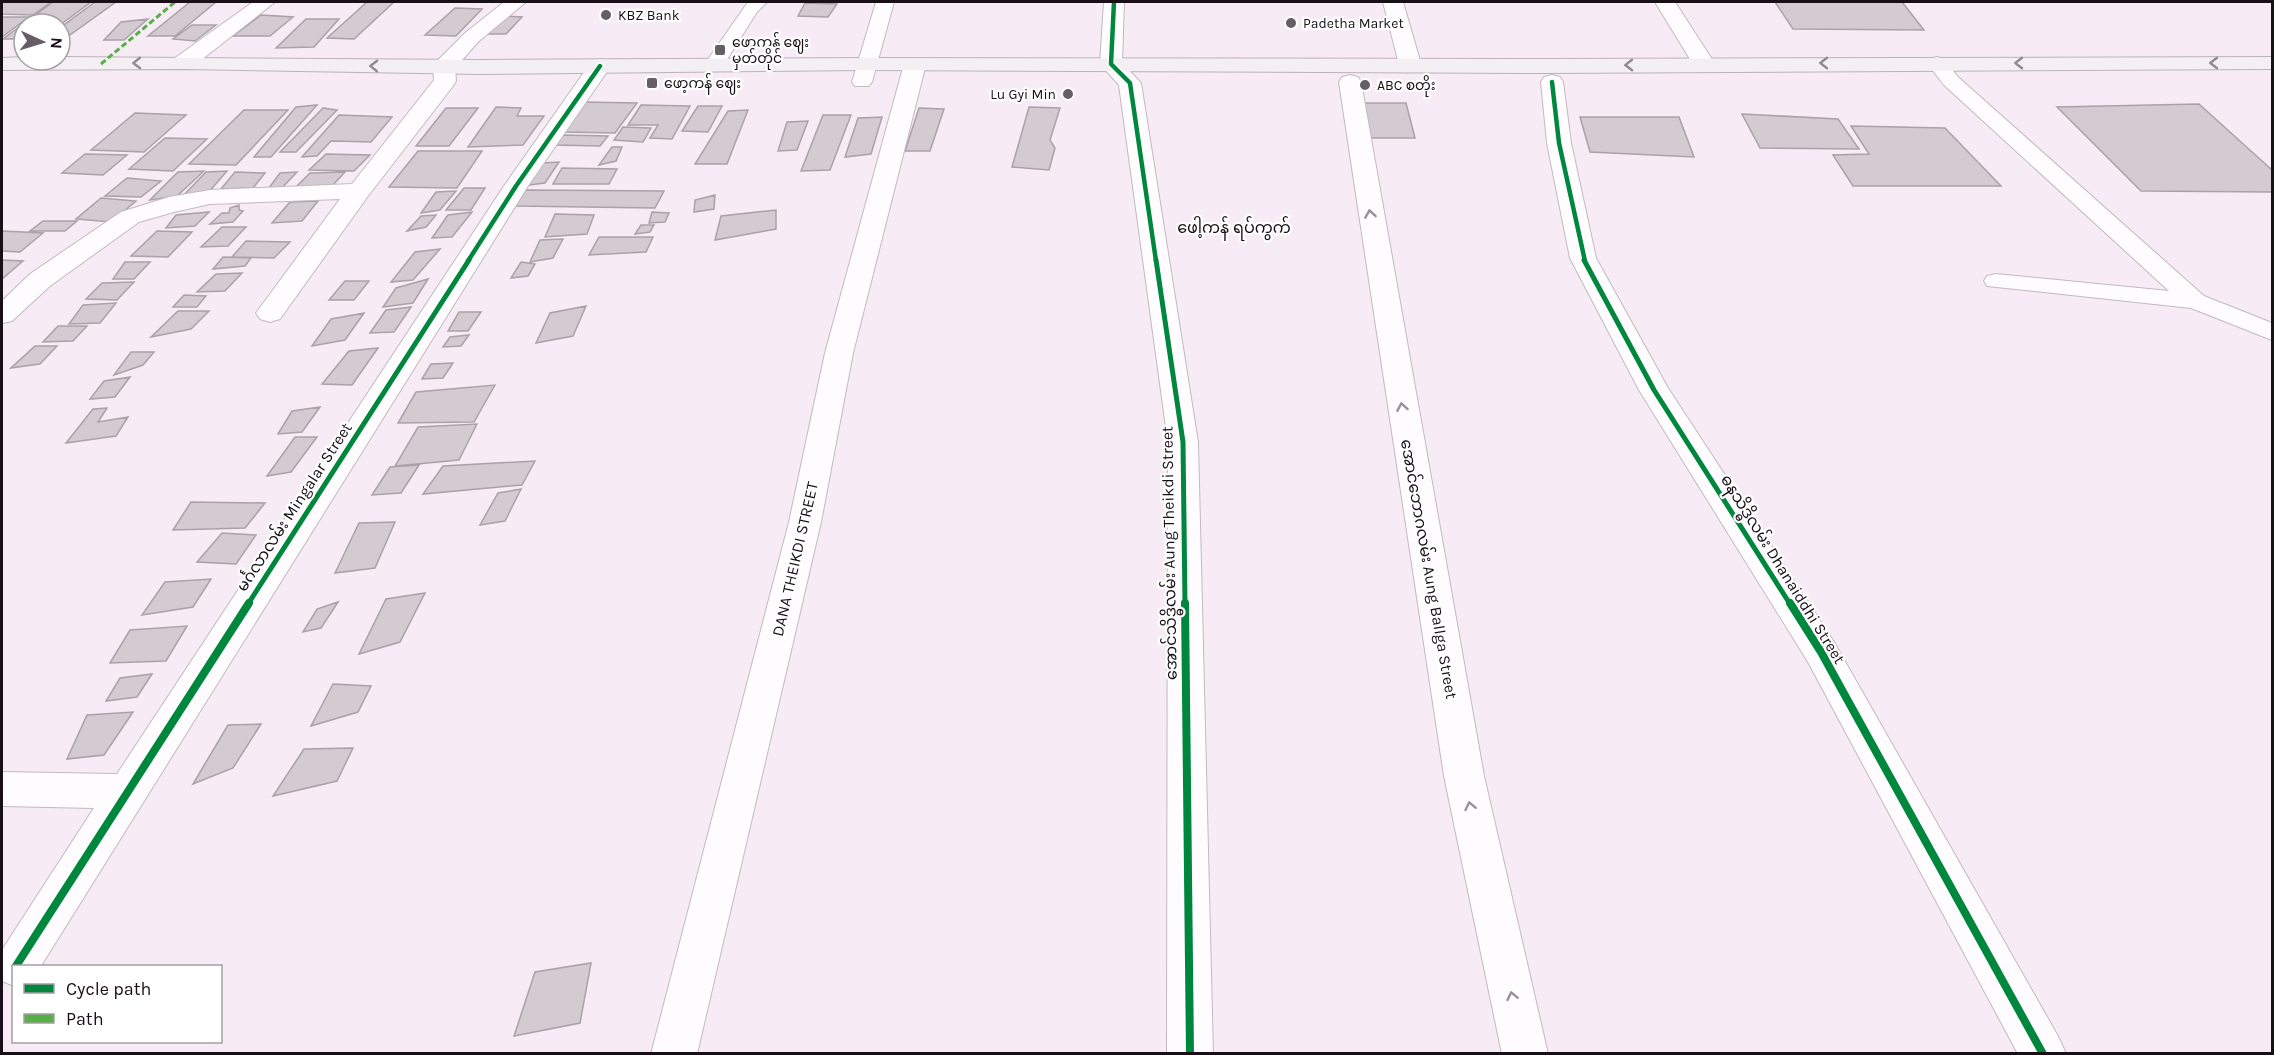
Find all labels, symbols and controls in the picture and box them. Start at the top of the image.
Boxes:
place label: KBZ Bank [618,7,680,24]
marker: KBZ Bank [599,8,613,22]
north arrow [12,12,72,72]
place label: Padetha Market [1303,15,1404,32]
marker: Padetha Market [1284,16,1298,30]
place label: ဖော့ကန် ဈေး မှတ်တိုင် [732,32,809,70]
text: N [47,37,66,49]
marker: ဖော့ကန် ဈေး မှတ်တိုင် [713,43,727,57]
one-way arrow [132,57,141,69]
one-way arrow [1820,57,1829,69]
one-way arrow [2015,57,2024,69]
one-way arrow [2210,57,2219,69]
one-way arrow [369,59,378,72]
one-way arrow [1625,59,1634,71]
place label: ဖော့ကန် ဈေး [664,73,741,95]
place label: ABC စတိုး [1377,75,1436,97]
marker: ဖော့ကန် ဈေး [645,76,659,90]
marker: ABC စတိုး [1358,78,1372,92]
place label: Lu Gyi Min [990,86,1056,103]
marker: Lu Gyi Min [1061,87,1075,101]
one-way arrow [1365,210,1377,219]
district label: ဖေါ့ကန် ရပ်ကွက် [1177,216,1291,241]
one-way arrow [1396,402,1408,412]
street label: မင်္ဂလာလမ်း Mingalar Street [231,418,356,595]
street label: အောင်သိဒ္ဓိလမ်း Aung Theikdi Street [1155,426,1185,680]
street label: အောင်ဘောဂလမ်း Aung Ballga Street [1397,437,1463,700]
street label: ဓနသိဒ္ဓိလမ်း Dhanaiddhi Street [1713,470,1851,670]
street label: DANA THEIKDI STREET [768,480,822,638]
one-way arrow [1464,801,1477,811]
legend [12,965,222,1043]
text: Cycle path [66,978,151,1000]
one-way arrow [1507,992,1520,1002]
text: Path [66,1008,104,1030]

